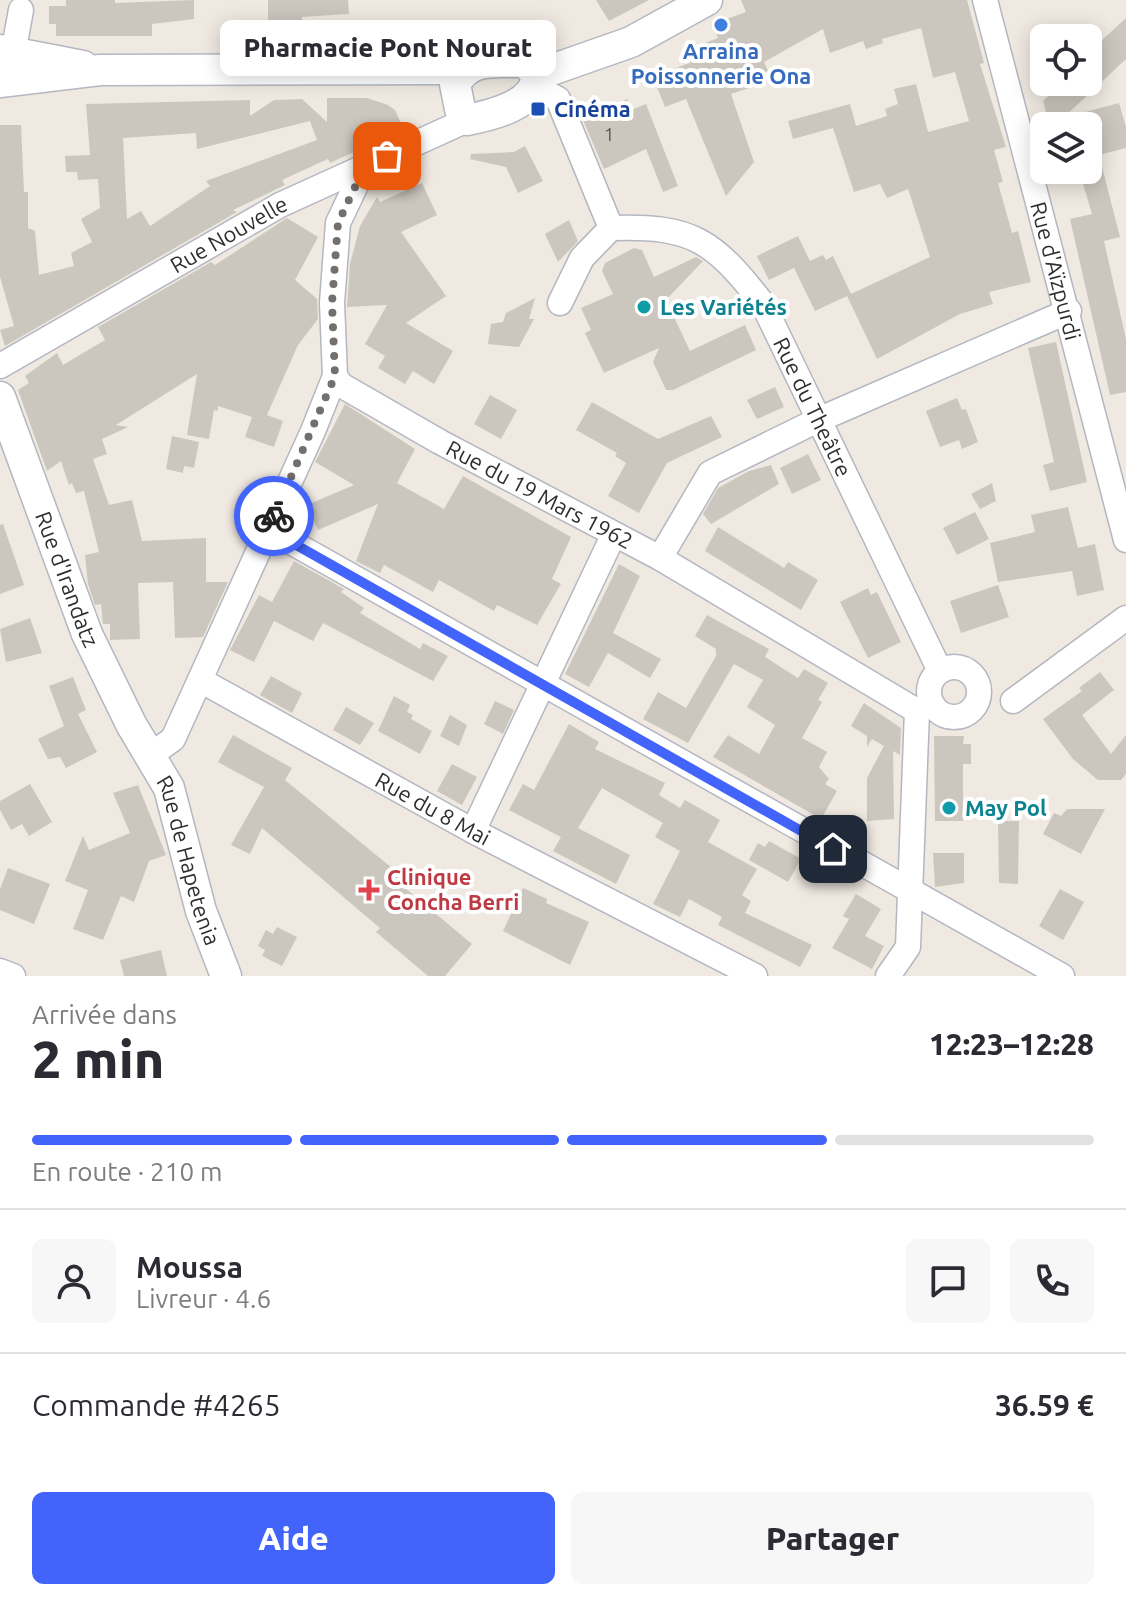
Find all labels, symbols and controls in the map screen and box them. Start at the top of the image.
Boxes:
marker: Arraina Poissonnerie Ona [712,16,730,34]
callout: Pharmacie Pont Nourat [219,20,555,76]
map controls [1030,24,1102,184]
button: locate [1030,24,1102,96]
text: Pharmacie Pont Nourat [244,33,532,62]
place label: Arraina Poissonnerie Ona [631,38,811,88]
place label: Cinéma [554,96,631,121]
marker: Cinéma [529,100,547,118]
button: layers [1030,112,1102,184]
pin [353,122,421,190]
house number: 1 [604,124,614,144]
icon: bag [365,134,409,178]
street label: Rue Nouvelle [166,190,291,277]
street label: Rue d'Aïzpurdi [1026,199,1086,343]
place label: Les Variétés [660,294,787,319]
marker: Les Variétés [635,298,653,316]
street label: Rue du Theâtre [769,333,857,480]
street label: Rue du 19 Mars 1962 [442,435,637,553]
courier [234,476,314,556]
icon: bike [252,494,296,538]
street label: Rue d'Irandatz [31,508,104,651]
street label: Rue du 8 Mai [371,767,495,850]
street label: Rue de Hapetenia [152,770,226,948]
place label: May Pol [965,795,1047,820]
marker: May Pol [940,799,958,817]
pin [799,815,867,883]
icon: home [811,827,855,871]
place label: Clinique Concha Berri [387,864,519,914]
marker: Clinique Concha Berri [358,879,380,901]
text: Arrivée dans [32,1000,177,1029]
text: 12:23–12:28 [929,1027,1094,1061]
text: 2 min [32,1030,164,1088]
text: En route · 210 m [32,1157,222,1186]
button: person [32,1239,116,1323]
button: chat [906,1239,990,1323]
button: phone [1010,1239,1094,1323]
text: Moussa [136,1250,243,1284]
text: Livreur · 4.6 [136,1284,271,1313]
text: Commande #4265 [32,1388,281,1422]
text: 36.59 € [995,1388,1094,1422]
button: Aide [32,1492,555,1584]
button: Partager [571,1492,1094,1584]

